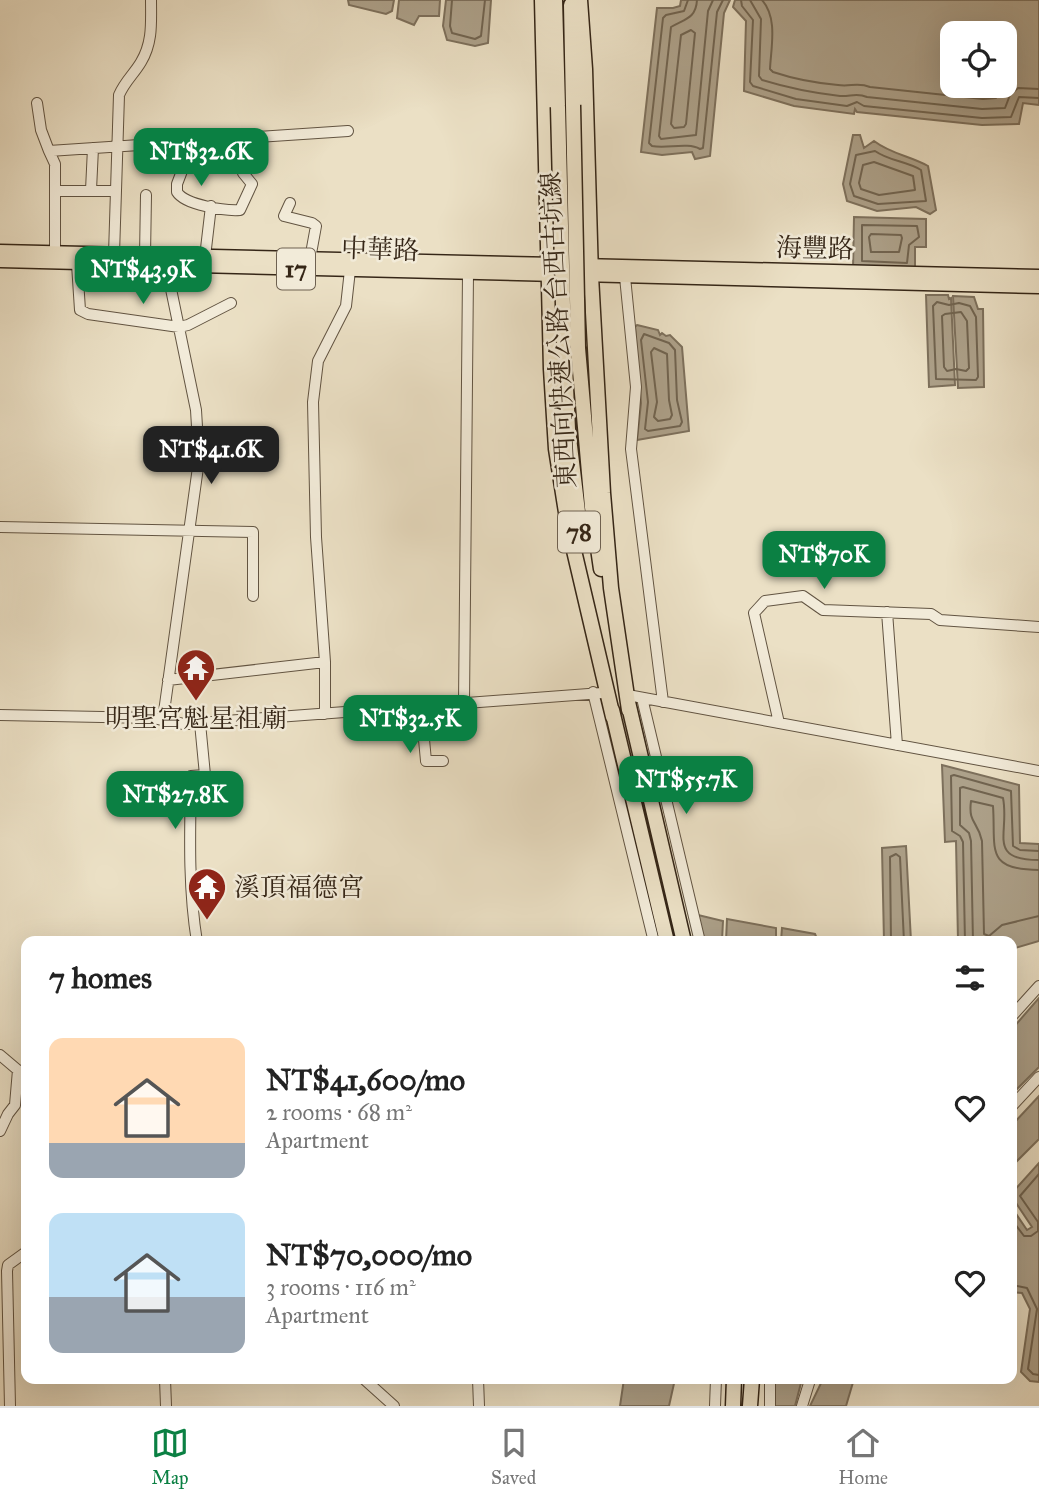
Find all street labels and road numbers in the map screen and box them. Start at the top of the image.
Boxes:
street label: 東西向快速公路 台西古坑線 [534,171,582,489]
street label: 海豐路 [776,231,854,265]
street label: 中華路 [340,232,420,266]
road number: 17 [277,248,315,290]
road number: 78 [558,512,600,552]

